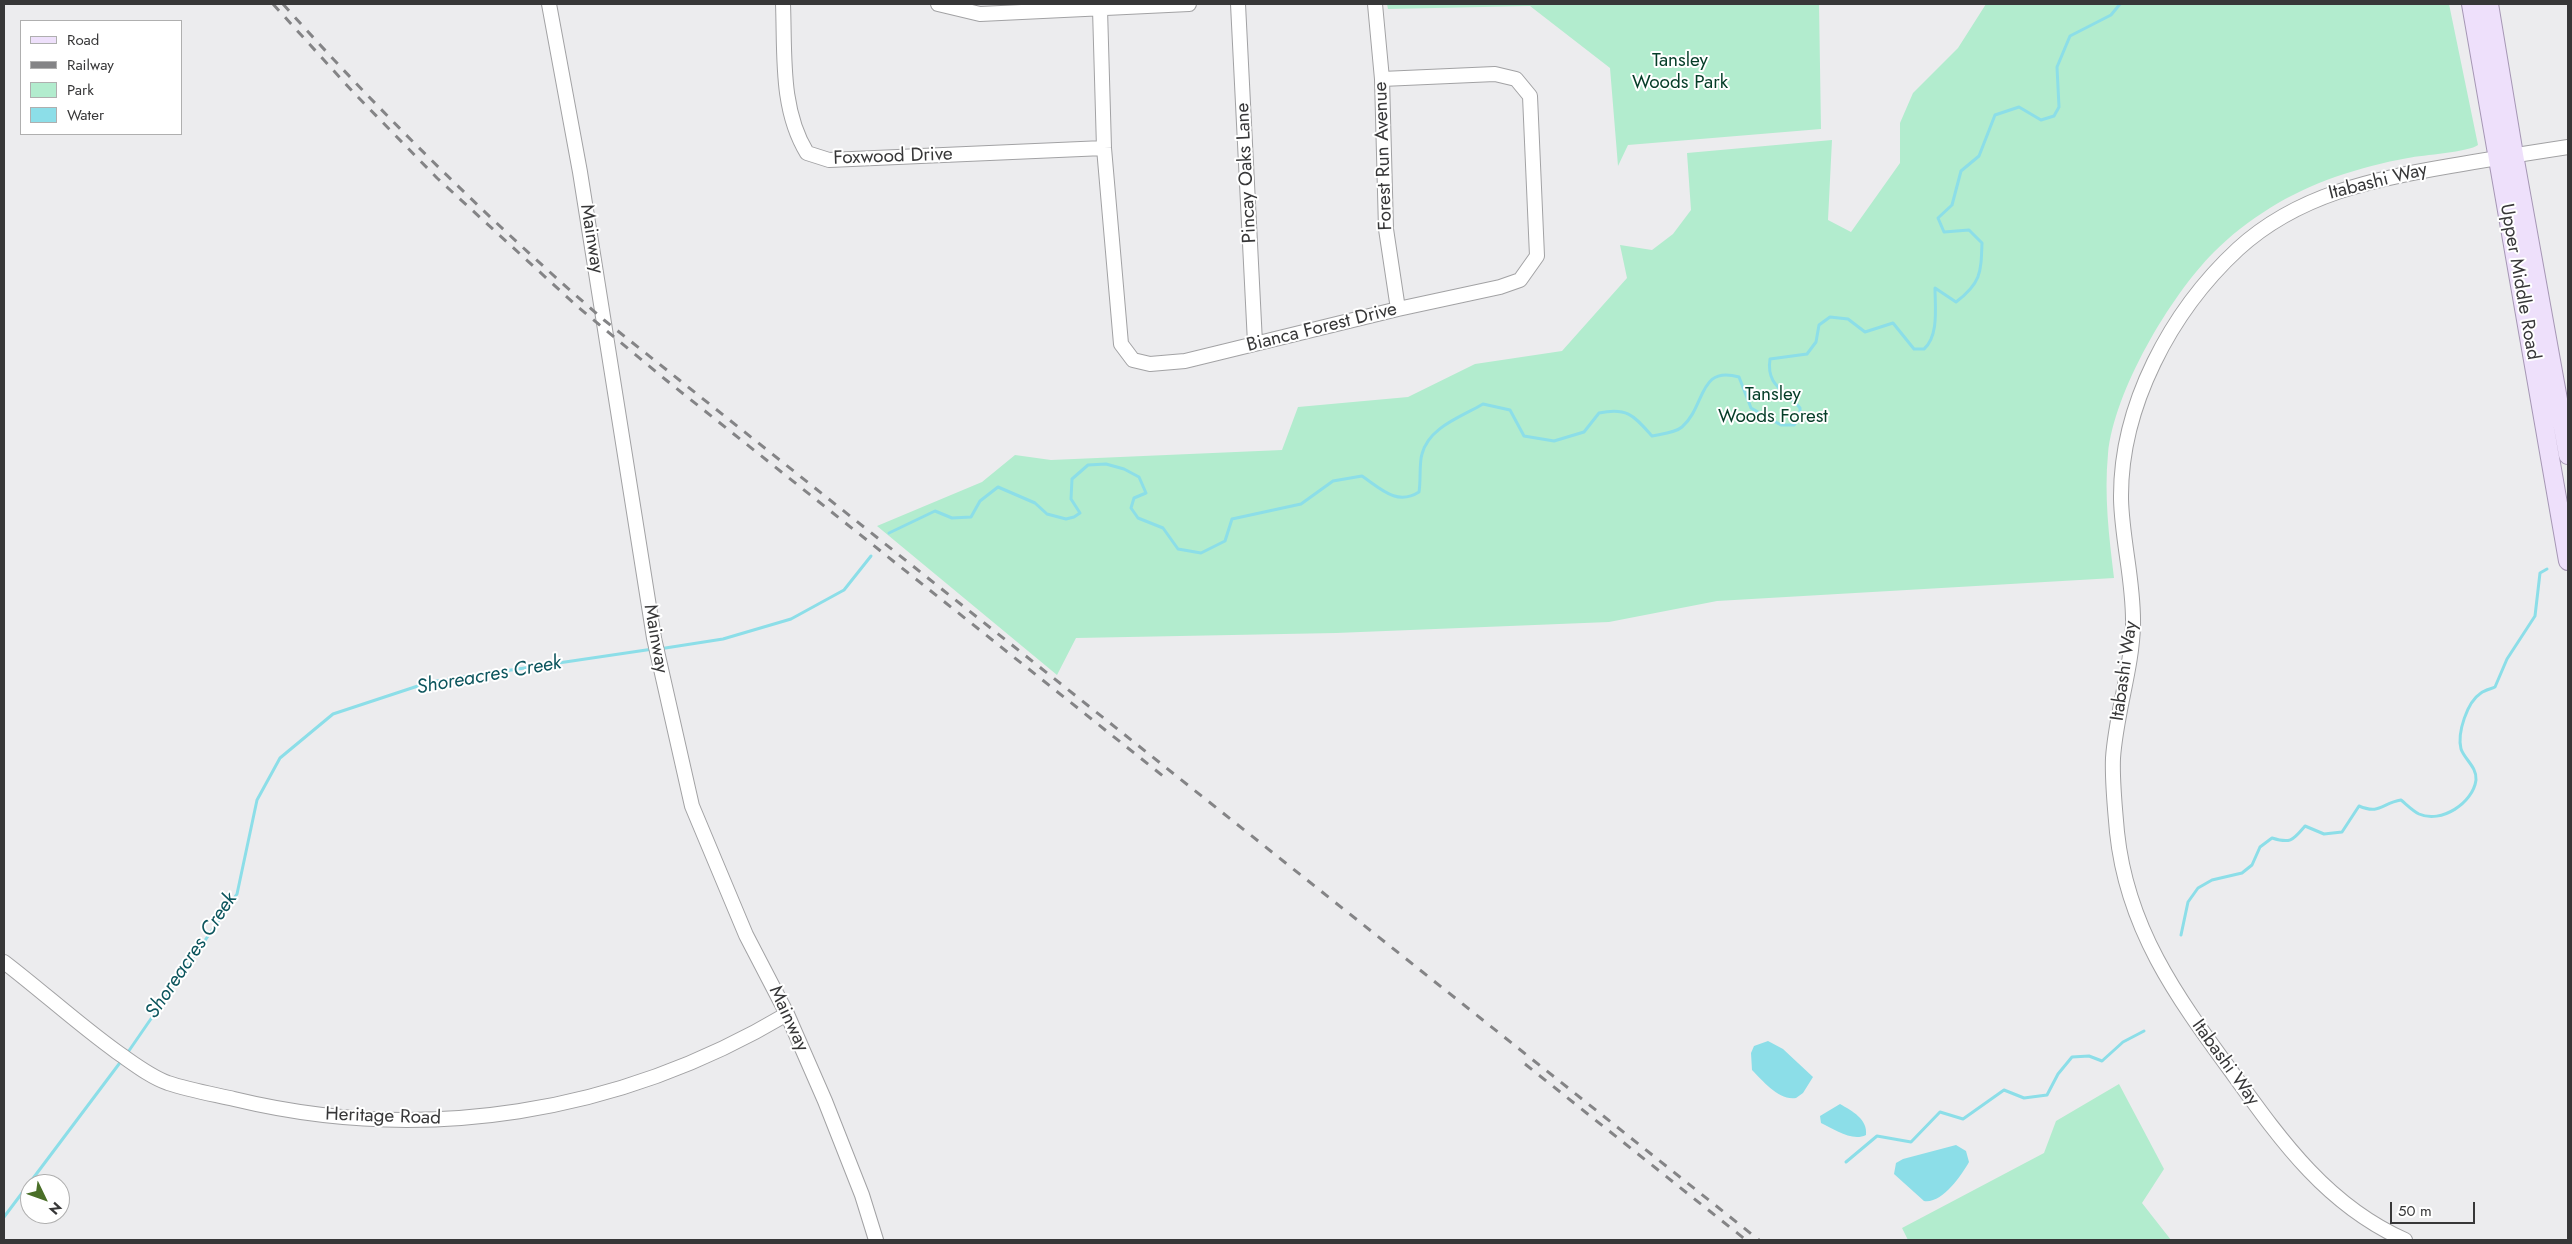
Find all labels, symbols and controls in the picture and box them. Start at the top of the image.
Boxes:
legend [20,20,182,135]
text: Road [67,29,99,51]
park label: Tansley Woods Park [1632,50,1728,94]
text: Railway [67,54,114,76]
text: Park [67,79,94,101]
street label: Forest Run Avenue [1370,81,1398,231]
street label: Pincay Oaks Lane [1232,102,1262,244]
text: Water [67,104,104,126]
street label: Foxwood Drive [833,144,953,170]
street label: Itabashi Way [2326,159,2430,205]
street label: Upper Middle Road [2494,202,2544,362]
street label: Mainway [574,203,608,275]
street label: Bianca Forest Drive [1245,298,1399,358]
park label: Tansley Woods Forest [1718,384,1828,428]
street label: Mainway [638,603,672,675]
street label: Itabashi Way [2107,619,2143,723]
water label: Shoreacres Creek [415,651,563,701]
water label: Shoreacres Creek [141,889,243,1023]
street label: Mainway [763,983,813,1055]
street label: Itabashi Way [2186,1015,2264,1111]
street label: Heritage Road [325,1104,441,1130]
north arrow [20,1174,70,1224]
scale bar [2392,1192,2477,1224]
text: N [44,1198,67,1219]
text: 50 m [2398,1200,2432,1222]

